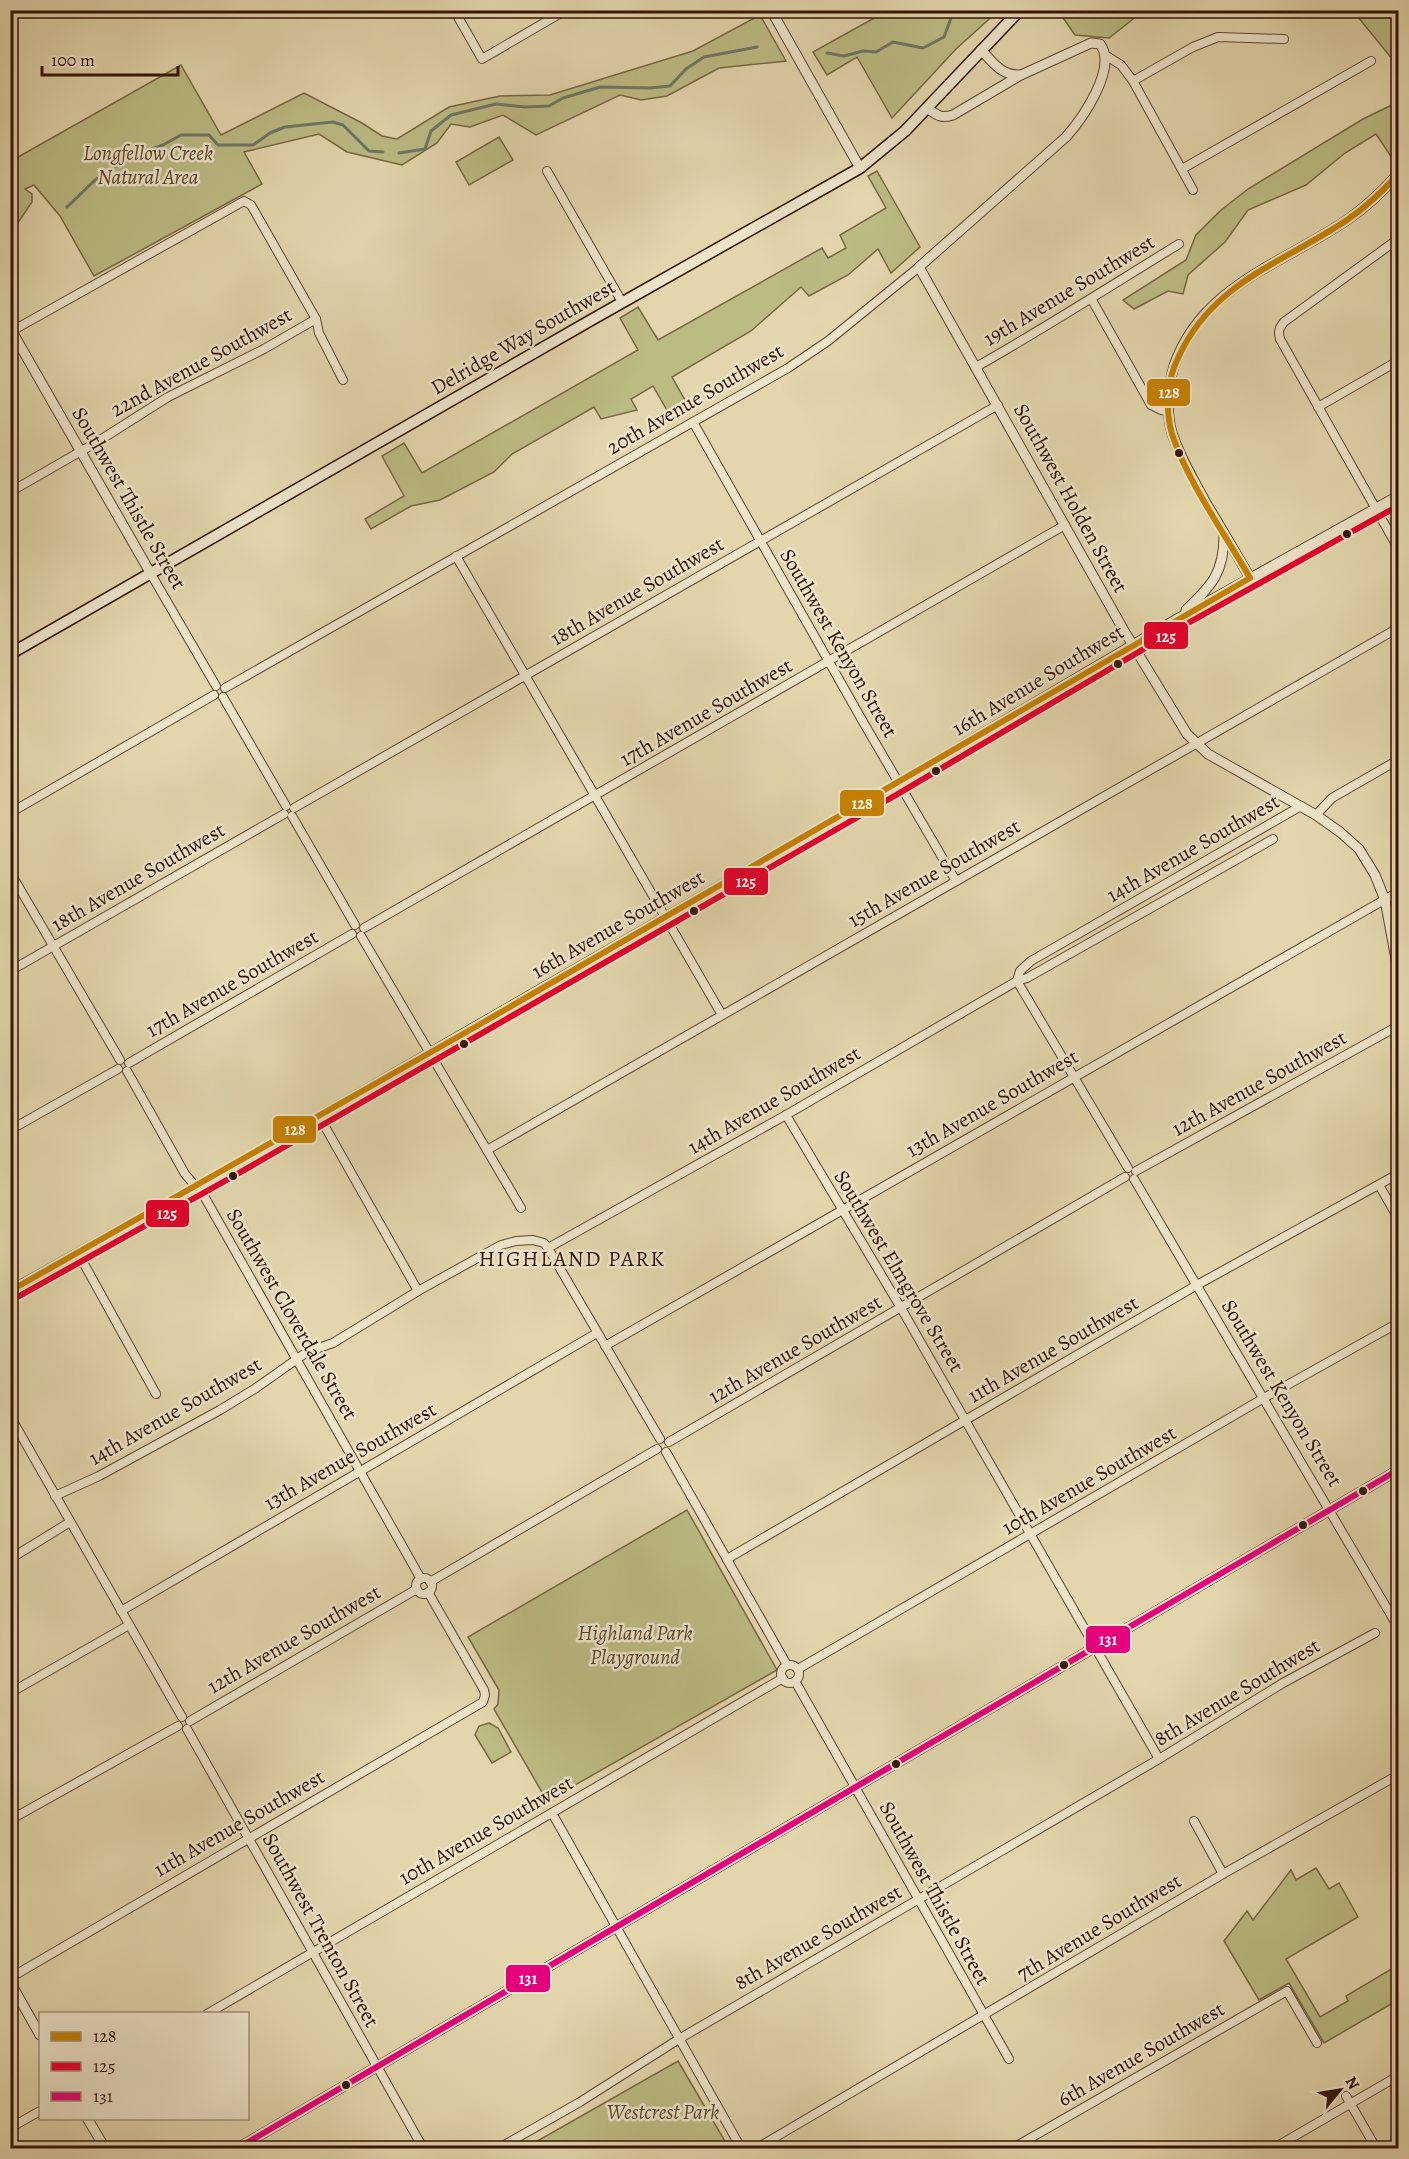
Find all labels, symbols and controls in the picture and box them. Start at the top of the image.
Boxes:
scale bar [42,39,178,77]
text: 100 m [51,48,95,72]
park label: Longfellow Creek Natural Area [83,139,213,191]
street label: 19th Avenue Southwest [978,228,1160,352]
street label: Delridge Way Southwest [426,273,621,401]
street label: 22nd Avenue Southwest [105,300,297,423]
street label: 20th Avenue Southwest [602,337,789,461]
line badge: 128 [1146,378,1191,407]
text: 128 [1158,382,1180,404]
street label: Southwest Holden Street [1007,398,1135,598]
street label: Southwest Thistle Street [65,402,193,594]
unlabelled marker [1173,447,1185,459]
unlabelled marker [1341,528,1353,540]
street label: 18th Avenue Southwest [545,530,729,652]
street label: Southwest Kenyon Street [773,544,905,743]
street label: 16th Avenue Southwest [947,618,1129,742]
line badge: 125 [1143,621,1189,650]
text: 125 [1156,626,1176,648]
street label: 17th Avenue Southwest [615,651,797,773]
unlabelled marker [1112,658,1124,670]
unlabelled marker [930,765,942,777]
street label: 14th Avenue Southwest [1101,787,1285,909]
line badge: 128 [839,789,885,817]
text: 128 [851,793,873,815]
street label: 15th Avenue Southwest [843,812,1025,934]
street label: 18th Avenue Southwest [46,816,230,938]
street label: 16th Avenue Southwest [526,863,710,985]
line badge: 125 [723,867,769,896]
text: 125 [736,871,756,893]
unlabelled marker [688,905,700,917]
street label: 17th Avenue Southwest [141,922,323,1044]
street label: 12th Avenue Southwest [1167,1023,1351,1143]
unlabelled marker [458,1038,470,1050]
street label: 14th Avenue Southwest [682,1039,866,1161]
street label: 13th Avenue Southwest [901,1042,1083,1164]
line badge: 128 [272,1115,317,1144]
text: 128 [284,1119,306,1141]
street label: Southwest Elmgrove Street [827,1165,971,1377]
unlabelled marker [227,1170,239,1182]
line badge: 125 [145,1199,190,1228]
text: 125 [157,1203,177,1225]
street label: Southwest Cloverdale Street [220,1203,364,1425]
district label: HIGHLAND PARK [478,1244,666,1274]
street label: 12th Avenue Southwest [703,1288,887,1410]
street label: 11th Avenue Southwest [962,1289,1144,1409]
street label: Southwest Kenyon Street [1215,1294,1349,1492]
street label: 14th Avenue Southwest [83,1350,267,1472]
street label: 13th Avenue Southwest [259,1395,441,1517]
street label: 10th Avenue Southwest [997,1419,1181,1541]
unlabelled marker [1357,1485,1369,1497]
unlabelled marker [1297,1519,1309,1531]
street label: 12th Avenue Southwest [202,1578,386,1700]
park label: Highland Park Playground [577,1619,693,1671]
line badge: 131 [1085,1625,1131,1654]
text: 131 [1099,1629,1117,1651]
street label: 8th Avenue Southwest [1149,1631,1325,1753]
unlabelled marker [1058,1659,1070,1671]
unlabelled marker [890,1758,902,1770]
street label: 11th Avenue Southwest [148,1763,330,1883]
street label: 10th Avenue Southwest [394,1769,578,1891]
street label: Southwest Thistle Street [873,1796,997,1990]
street label: Southwest Trenton Street [256,1828,386,2032]
street label: 7th Avenue Southwest [1011,1867,1187,1987]
street label: 8th Avenue Southwest [729,1878,907,1996]
line badge: 131 [505,1964,551,1993]
text: 131 [519,1968,537,1990]
street label: 6th Avenue Southwest [1052,1995,1230,2113]
legend [39,2012,249,2120]
text: 128 [93,2024,116,2048]
text: 125 [93,2054,115,2078]
north arrow [1310,2060,1370,2120]
text: N [1340,2072,1365,2094]
unlabelled marker [340,2079,352,2091]
text: 131 [93,2084,113,2108]
park label: Westcrest Park [607,2098,719,2126]

